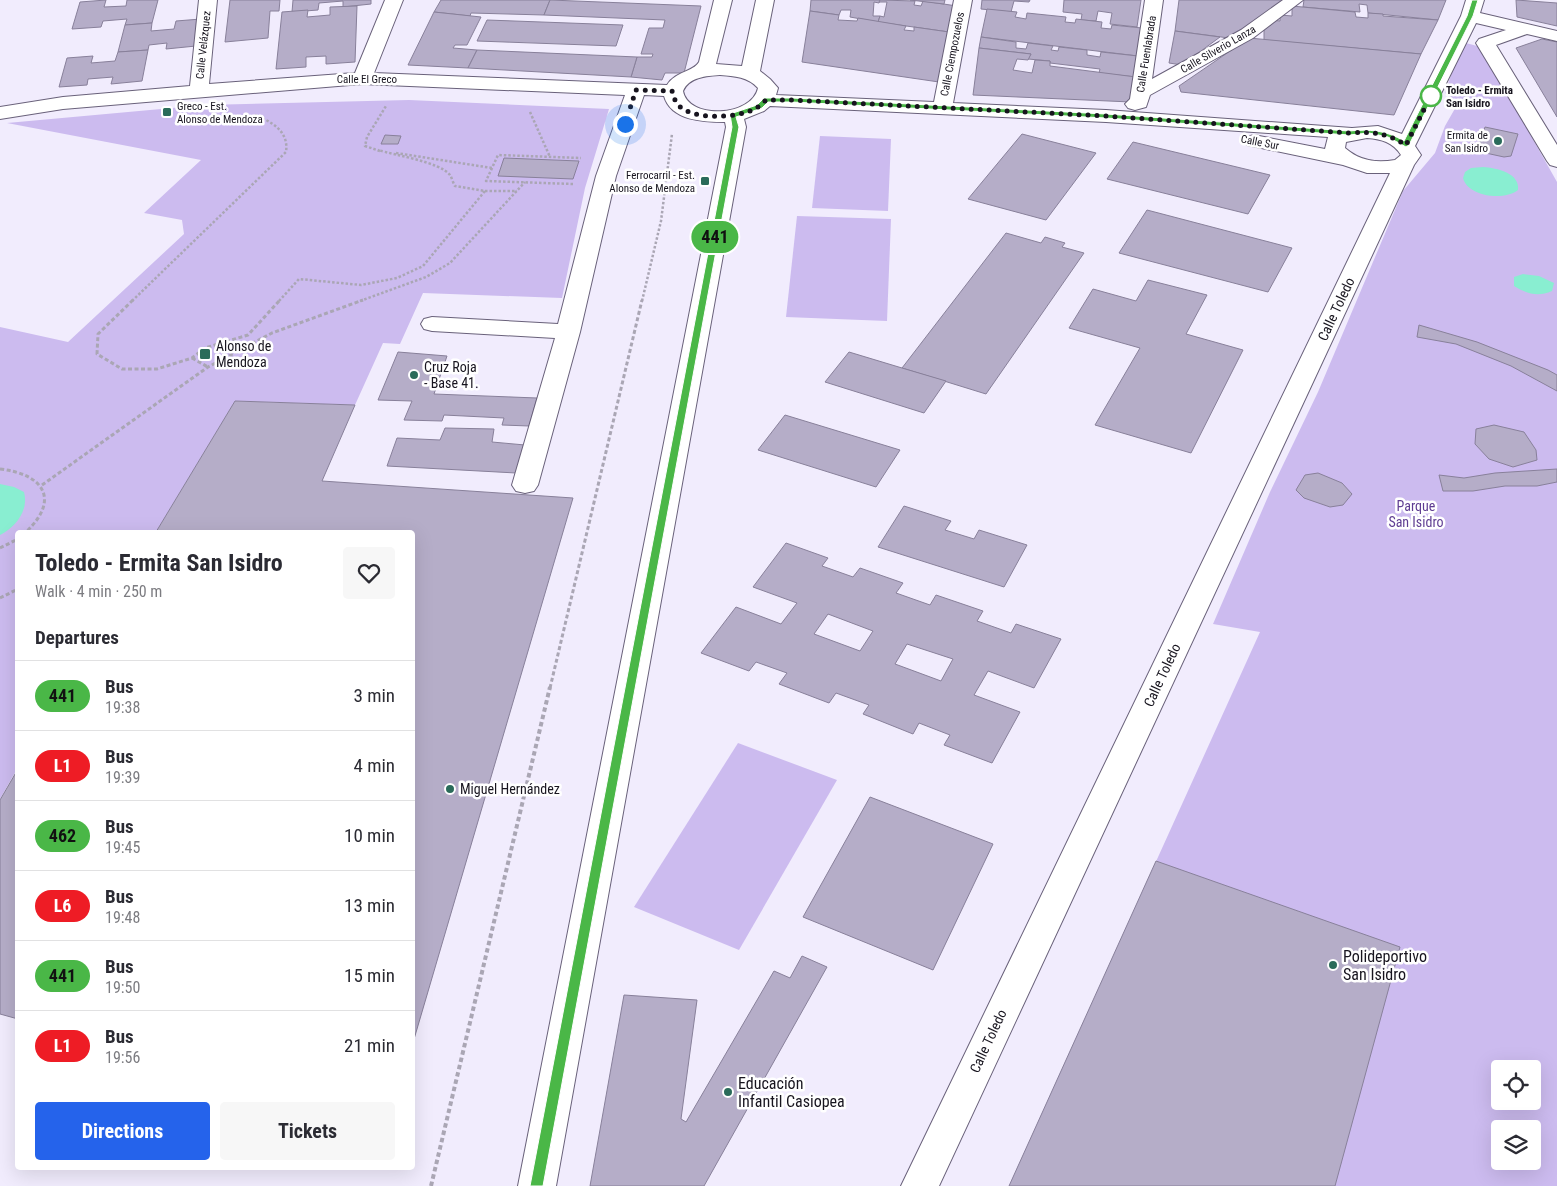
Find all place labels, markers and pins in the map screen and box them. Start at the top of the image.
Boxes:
place label: Toledo - Ermita San Isidro [1446,84,1513,110]
marker: Toledo - Ermita San Isidro [1420,85,1442,107]
place label: Greco - Est. Alonso de Mendoza [177,100,263,126]
marker: Greco - Est. Alonso de Mendoza [161,106,173,118]
place label: Ermita de San Isidro [1445,129,1488,155]
marker: Ermita de San Isidro [1492,135,1504,147]
place label: Ferrocarril - Est. Alonso de Mendoza [609,169,695,195]
marker: Ferrocarril - Est. Alonso de Mendoza [699,175,711,187]
place label: Alonso de Mendoza [216,338,272,370]
marker: Alonso de Mendoza [198,347,212,361]
place label: Cruz Roja - Base 41. [424,359,479,391]
marker: Cruz Roja - Base 41. [408,369,420,381]
place label: Miguel Hernández [460,781,560,797]
marker: Miguel Hernández [444,783,456,795]
place label: Polideportivo San Isidro [1343,947,1427,984]
marker: Polideportivo San Isidro [1327,959,1339,971]
place label: Educación Infantil Casiopea [738,1074,845,1111]
marker: Educación Infantil Casiopea [722,1086,734,1098]

